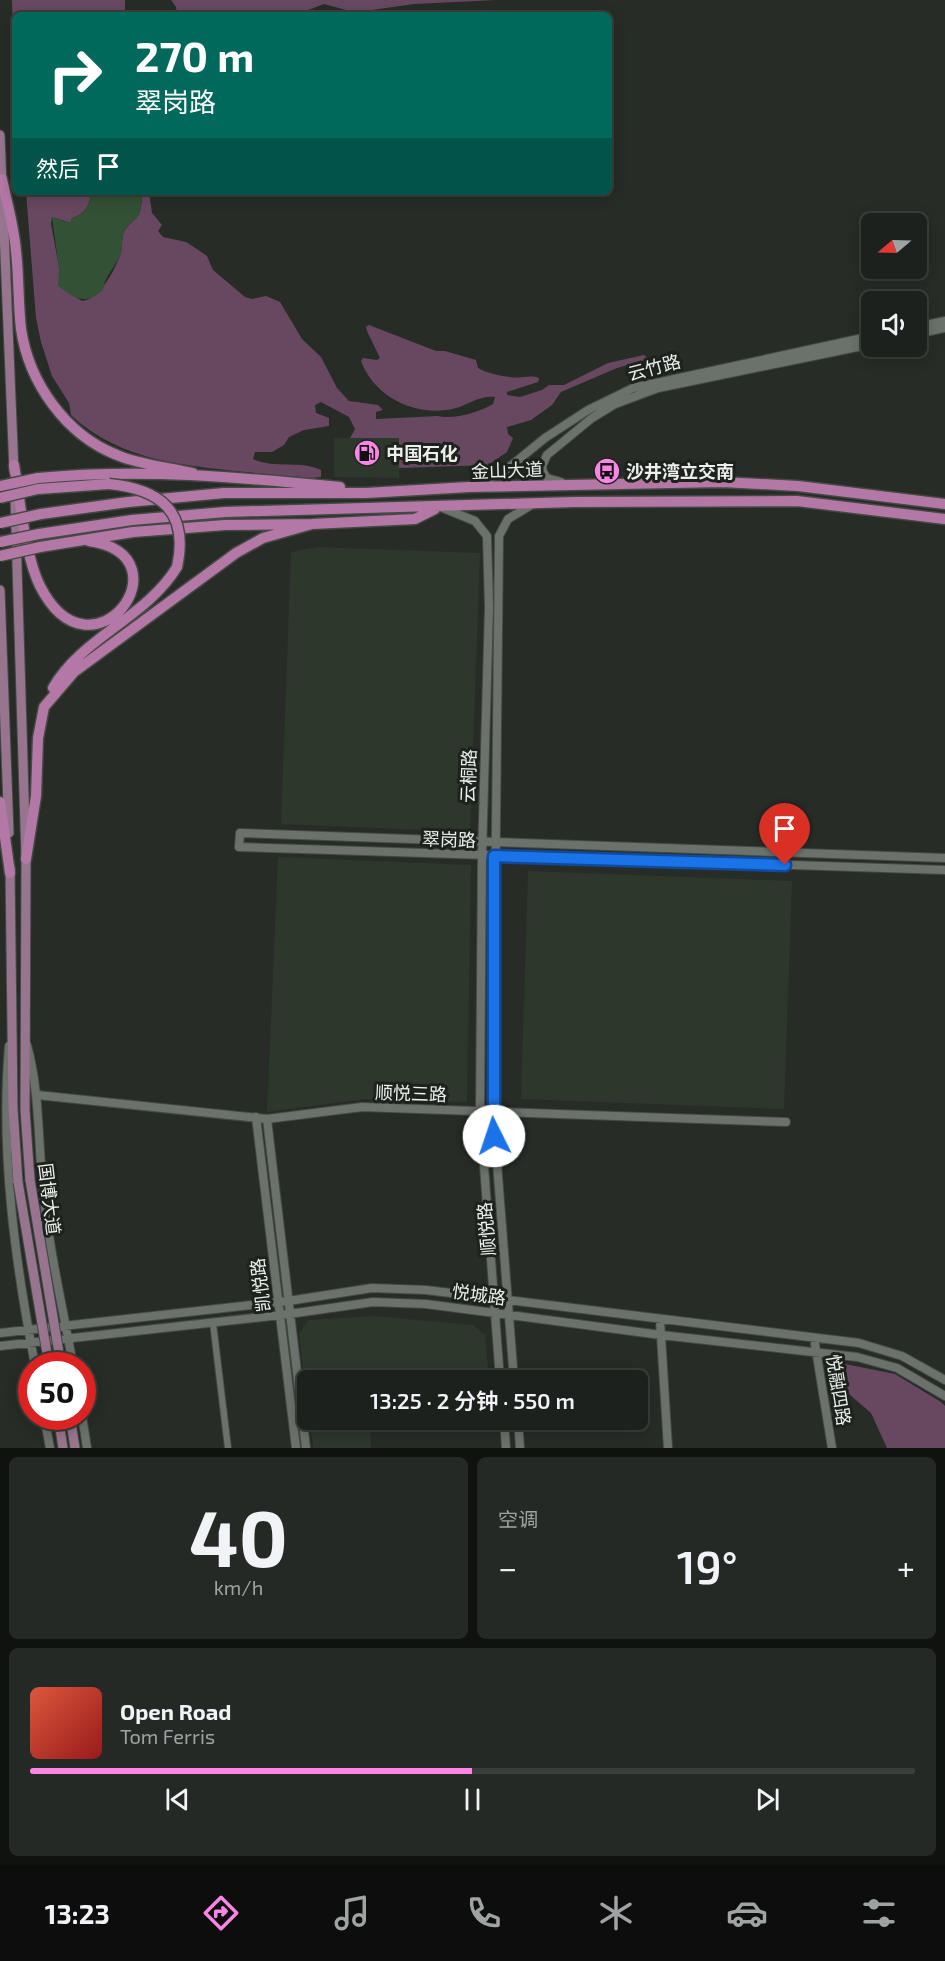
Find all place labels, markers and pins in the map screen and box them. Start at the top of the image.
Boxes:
fuel station icon: 中国石化 [352,438,382,468]
place label: 中国石化 [386,442,458,464]
bus stop icon: 沙井湾立交南 [592,456,622,486]
place label: 沙井湾立交南 [626,460,734,482]
pin [759,803,810,865]

